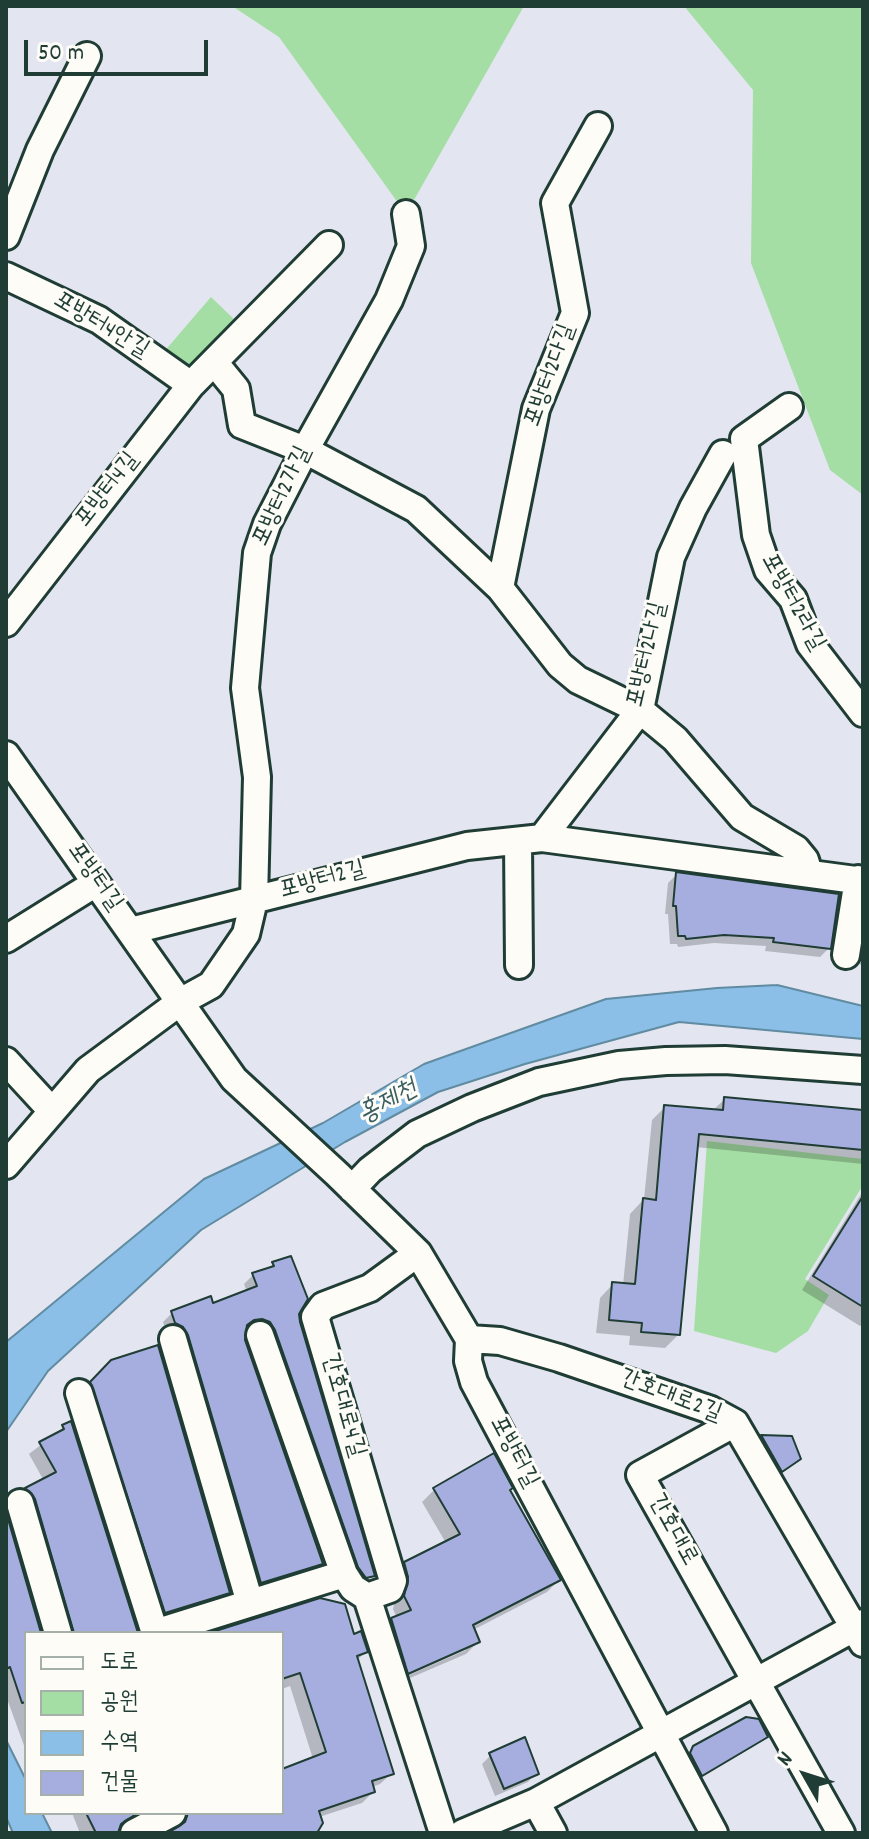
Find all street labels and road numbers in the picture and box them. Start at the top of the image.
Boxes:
street label: 포방터4안길 [47,287,153,367]
street label: 포방터2다길 [520,321,584,431]
street label: 포방터2가길 [248,442,320,552]
street label: 포방터4길 [71,448,147,534]
street label: 포방터2라길 [752,549,830,657]
street label: 포방터2나길 [623,600,675,710]
street label: 포방터길 [59,838,127,918]
street label: 포방터2길 [277,857,369,907]
street label: 간호대로4길 [312,1351,370,1461]
street label: 간호대로2길 [615,1365,725,1431]
street label: 포방터길 [481,1412,543,1494]
street label: 간호대로 [640,1490,702,1572]

